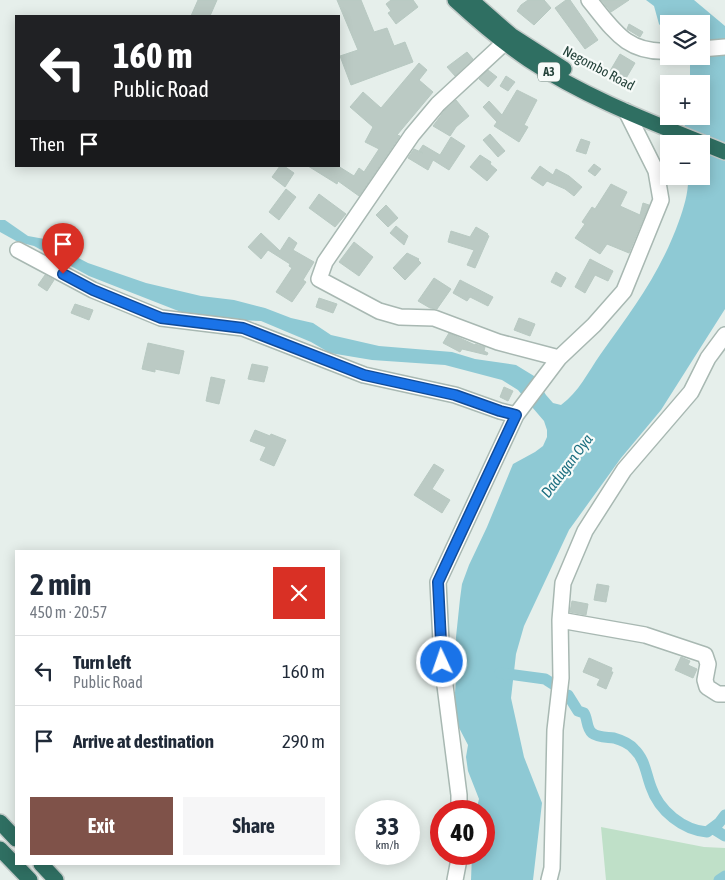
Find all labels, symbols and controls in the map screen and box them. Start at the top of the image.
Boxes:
map controls [660,15,710,185]
button: layers [660,15,710,65]
icon: left [30,35,95,100]
text: 160 m [113,35,192,75]
street label: Negombo Road [560,42,638,94]
road number: A3 [538,62,560,82]
button: + [660,75,710,125]
text: Public Road [113,76,209,102]
icon: arrive [75,130,103,158]
text: Then [30,133,65,155]
button: − [660,135,710,185]
pin [42,223,84,274]
icon: arrive [49,230,77,258]
water label: Dadugan Oya [537,431,596,501]
text: 2 min [30,567,91,601]
button: close [273,567,325,619]
text: 450 m · 20:57 [30,603,107,621]
position arrow [415,635,467,687]
text: Turn left [73,651,131,673]
icon: left [30,657,58,685]
text: 160 m [282,660,325,682]
text: Public Road [73,673,143,691]
icon: arrive [30,727,58,755]
text: Arrive at destination [73,730,214,752]
text: 290 m [282,730,325,752]
button: Exit [30,797,173,855]
button: Share [183,797,325,855]
speed limit sign: 40 [430,800,495,865]
text: 33 [376,812,399,840]
text: km/h [376,838,399,852]

